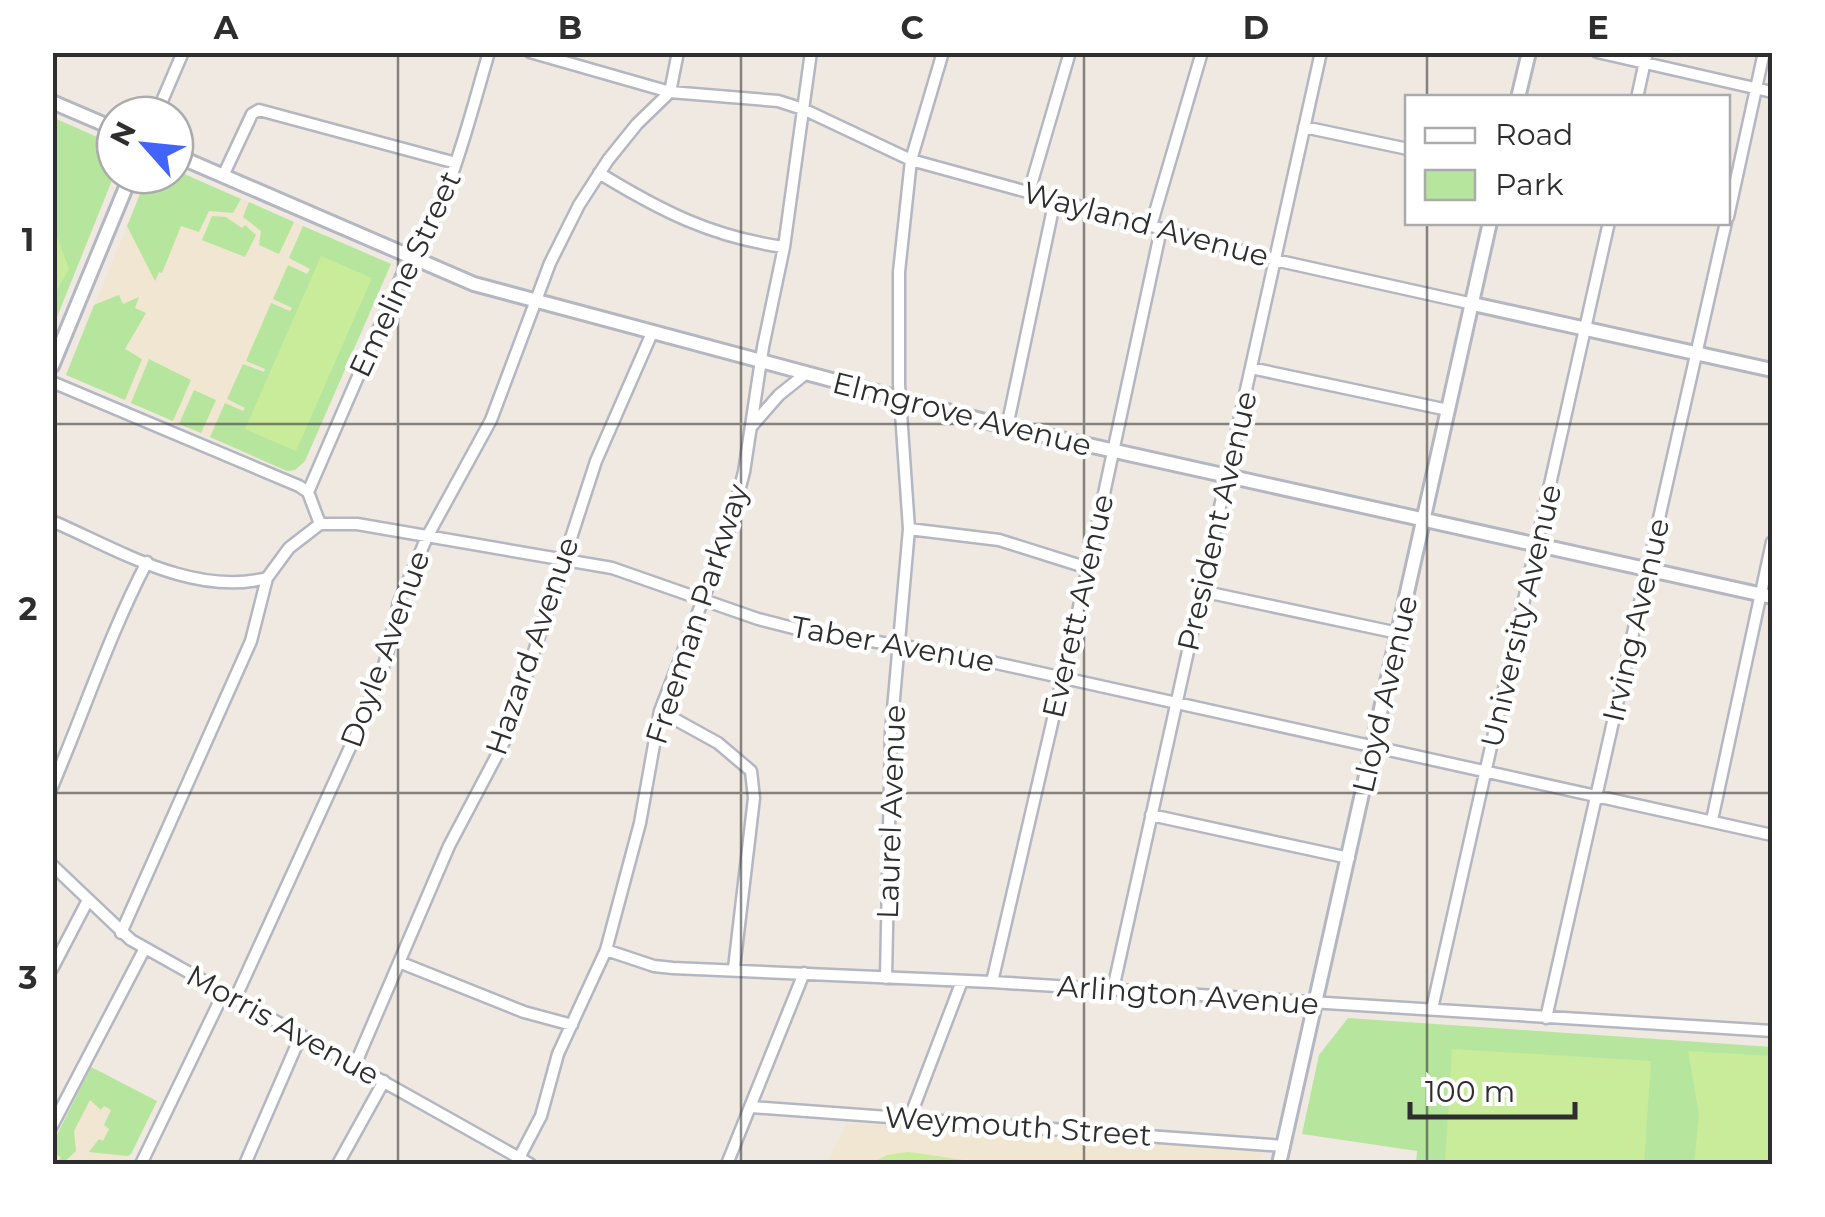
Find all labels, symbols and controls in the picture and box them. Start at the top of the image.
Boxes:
text: A [213,8,239,47]
text: B [558,8,582,47]
text: C [900,8,924,47]
text: D [1243,8,1269,47]
text: E [1587,8,1609,47]
north arrow [95,95,195,195]
legend [1405,95,1730,225]
text: N [102,116,143,151]
text: Road [1495,116,1573,153]
street label: Emeline Street [341,165,469,383]
text: Park [1495,166,1564,203]
street label: Wayland Avenue [1019,173,1273,275]
text: 1 [22,220,34,259]
street label: Elmgrove Avenue [829,364,1095,464]
street label: President Avenue [1169,388,1265,654]
street label: Freeman Parkway [638,479,757,749]
street label: University Avenue [1473,481,1569,751]
street label: Everett Avenue [1034,491,1122,721]
street label: Irving Avenue [1595,515,1677,725]
street label: Hazard Avenue [477,532,587,760]
street label: Doyle Avenue [332,546,438,752]
text: 2 [19,589,37,628]
street label: Lloyd Avenue [1344,592,1426,796]
street label: Taber Avenue [789,608,997,680]
street label: Laurel Avenue [869,704,913,920]
street label: Morris Avenue [180,957,386,1093]
text: 3 [18,958,37,997]
street label: Arlington Avenue [1056,967,1320,1023]
scale bar [1410,1057,1575,1119]
text: 100 m [1425,1073,1515,1110]
street label: Weymouth Street [883,1098,1153,1154]

